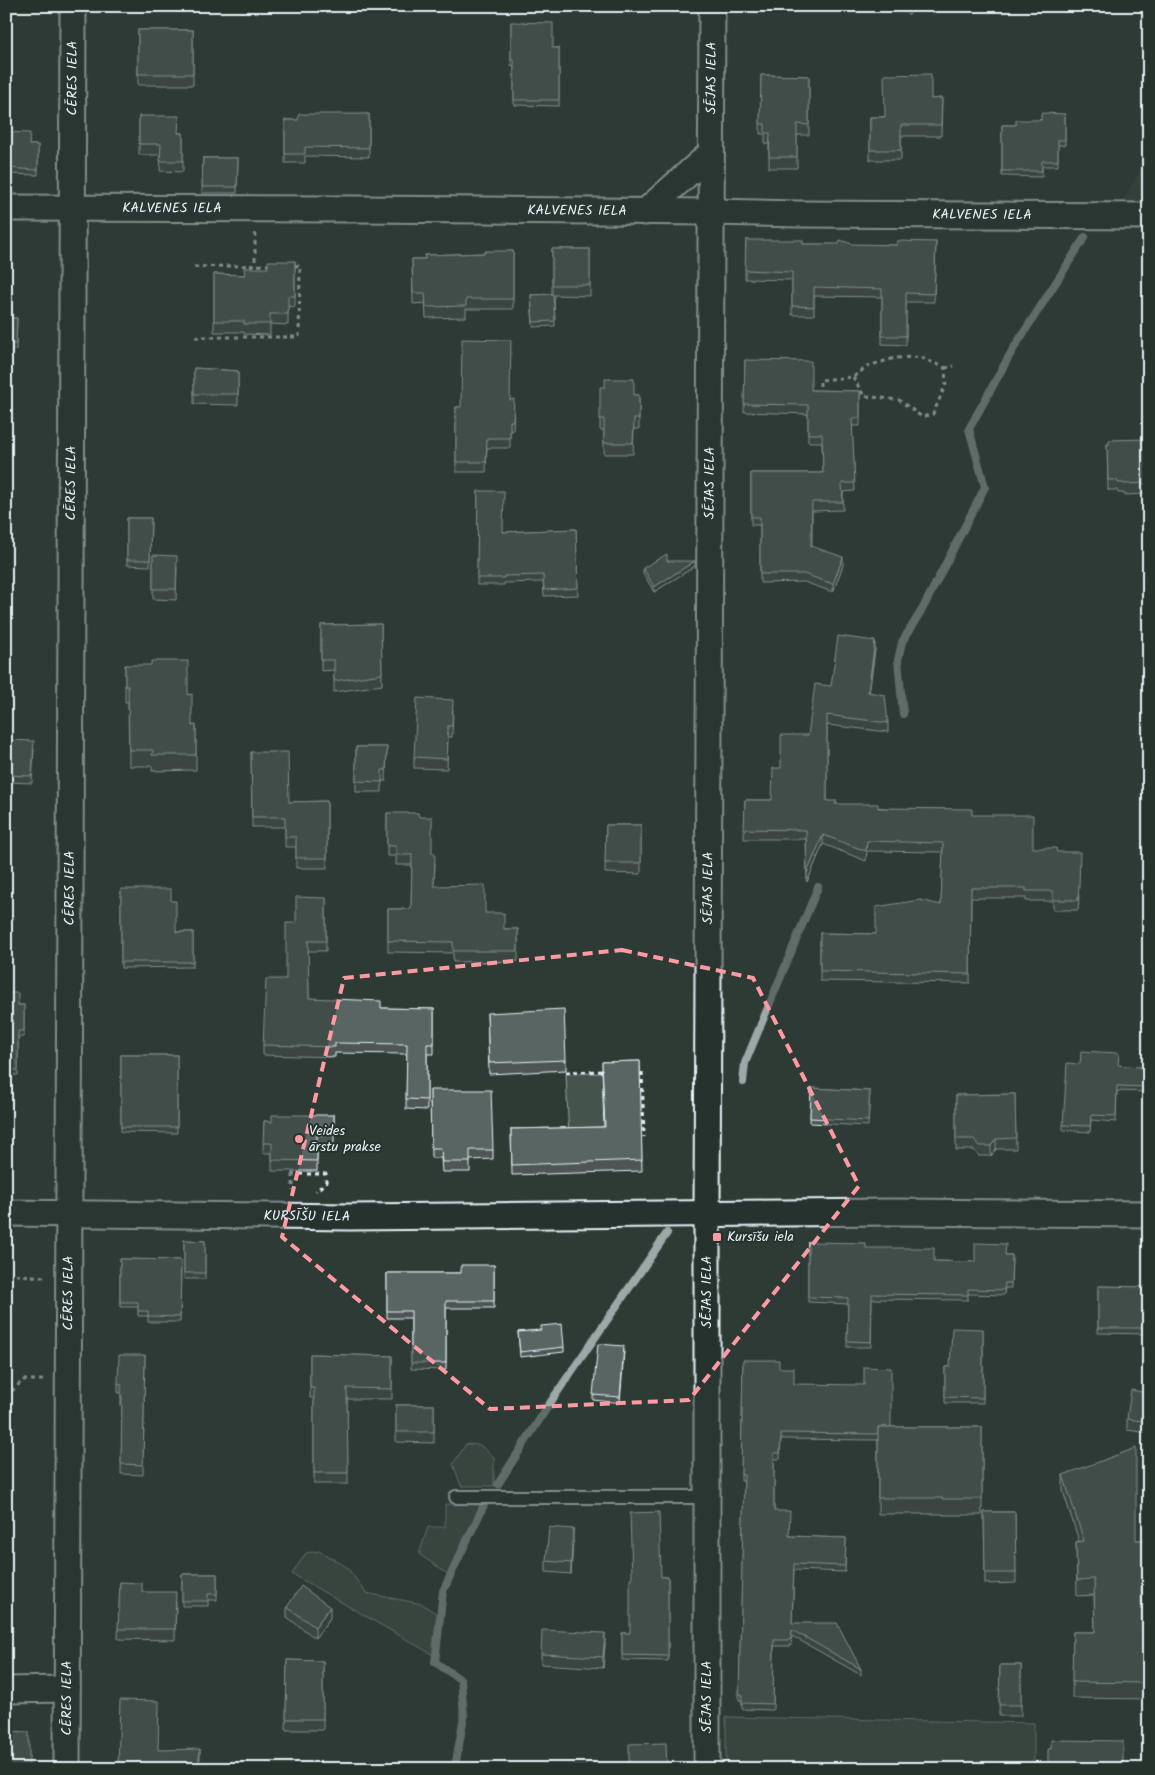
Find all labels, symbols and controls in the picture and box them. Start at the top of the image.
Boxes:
street label: CĒRES IELA [62,41,84,115]
street label: SĒJAS IELA [701,42,723,114]
street label: KALVENES IELA [122,197,222,220]
street label: KALVENES IELA [527,199,627,222]
street label: KALVENES IELA [932,204,1032,226]
street label: CĒRES IELA [60,446,83,520]
street label: SĒJAS IELA [699,447,721,519]
street label: CĒRES IELA [59,851,81,925]
street label: SĒJAS IELA [697,852,719,924]
place label: Veides ārstu prakse [309,1120,381,1158]
marker: Veides ārstu prakse [293,1133,305,1145]
street label: KURSĪŠU IELA [263,1205,350,1228]
place label: Kursīšu iela [727,1226,794,1248]
marker: Kursīšu iela [711,1231,723,1243]
street label: CĒRES IELA [57,1256,80,1330]
street label: SĒJAS IELA [696,1256,718,1328]
street label: CĒRES IELA [56,1661,78,1735]
street label: SĒJAS IELA [696,1661,718,1733]

